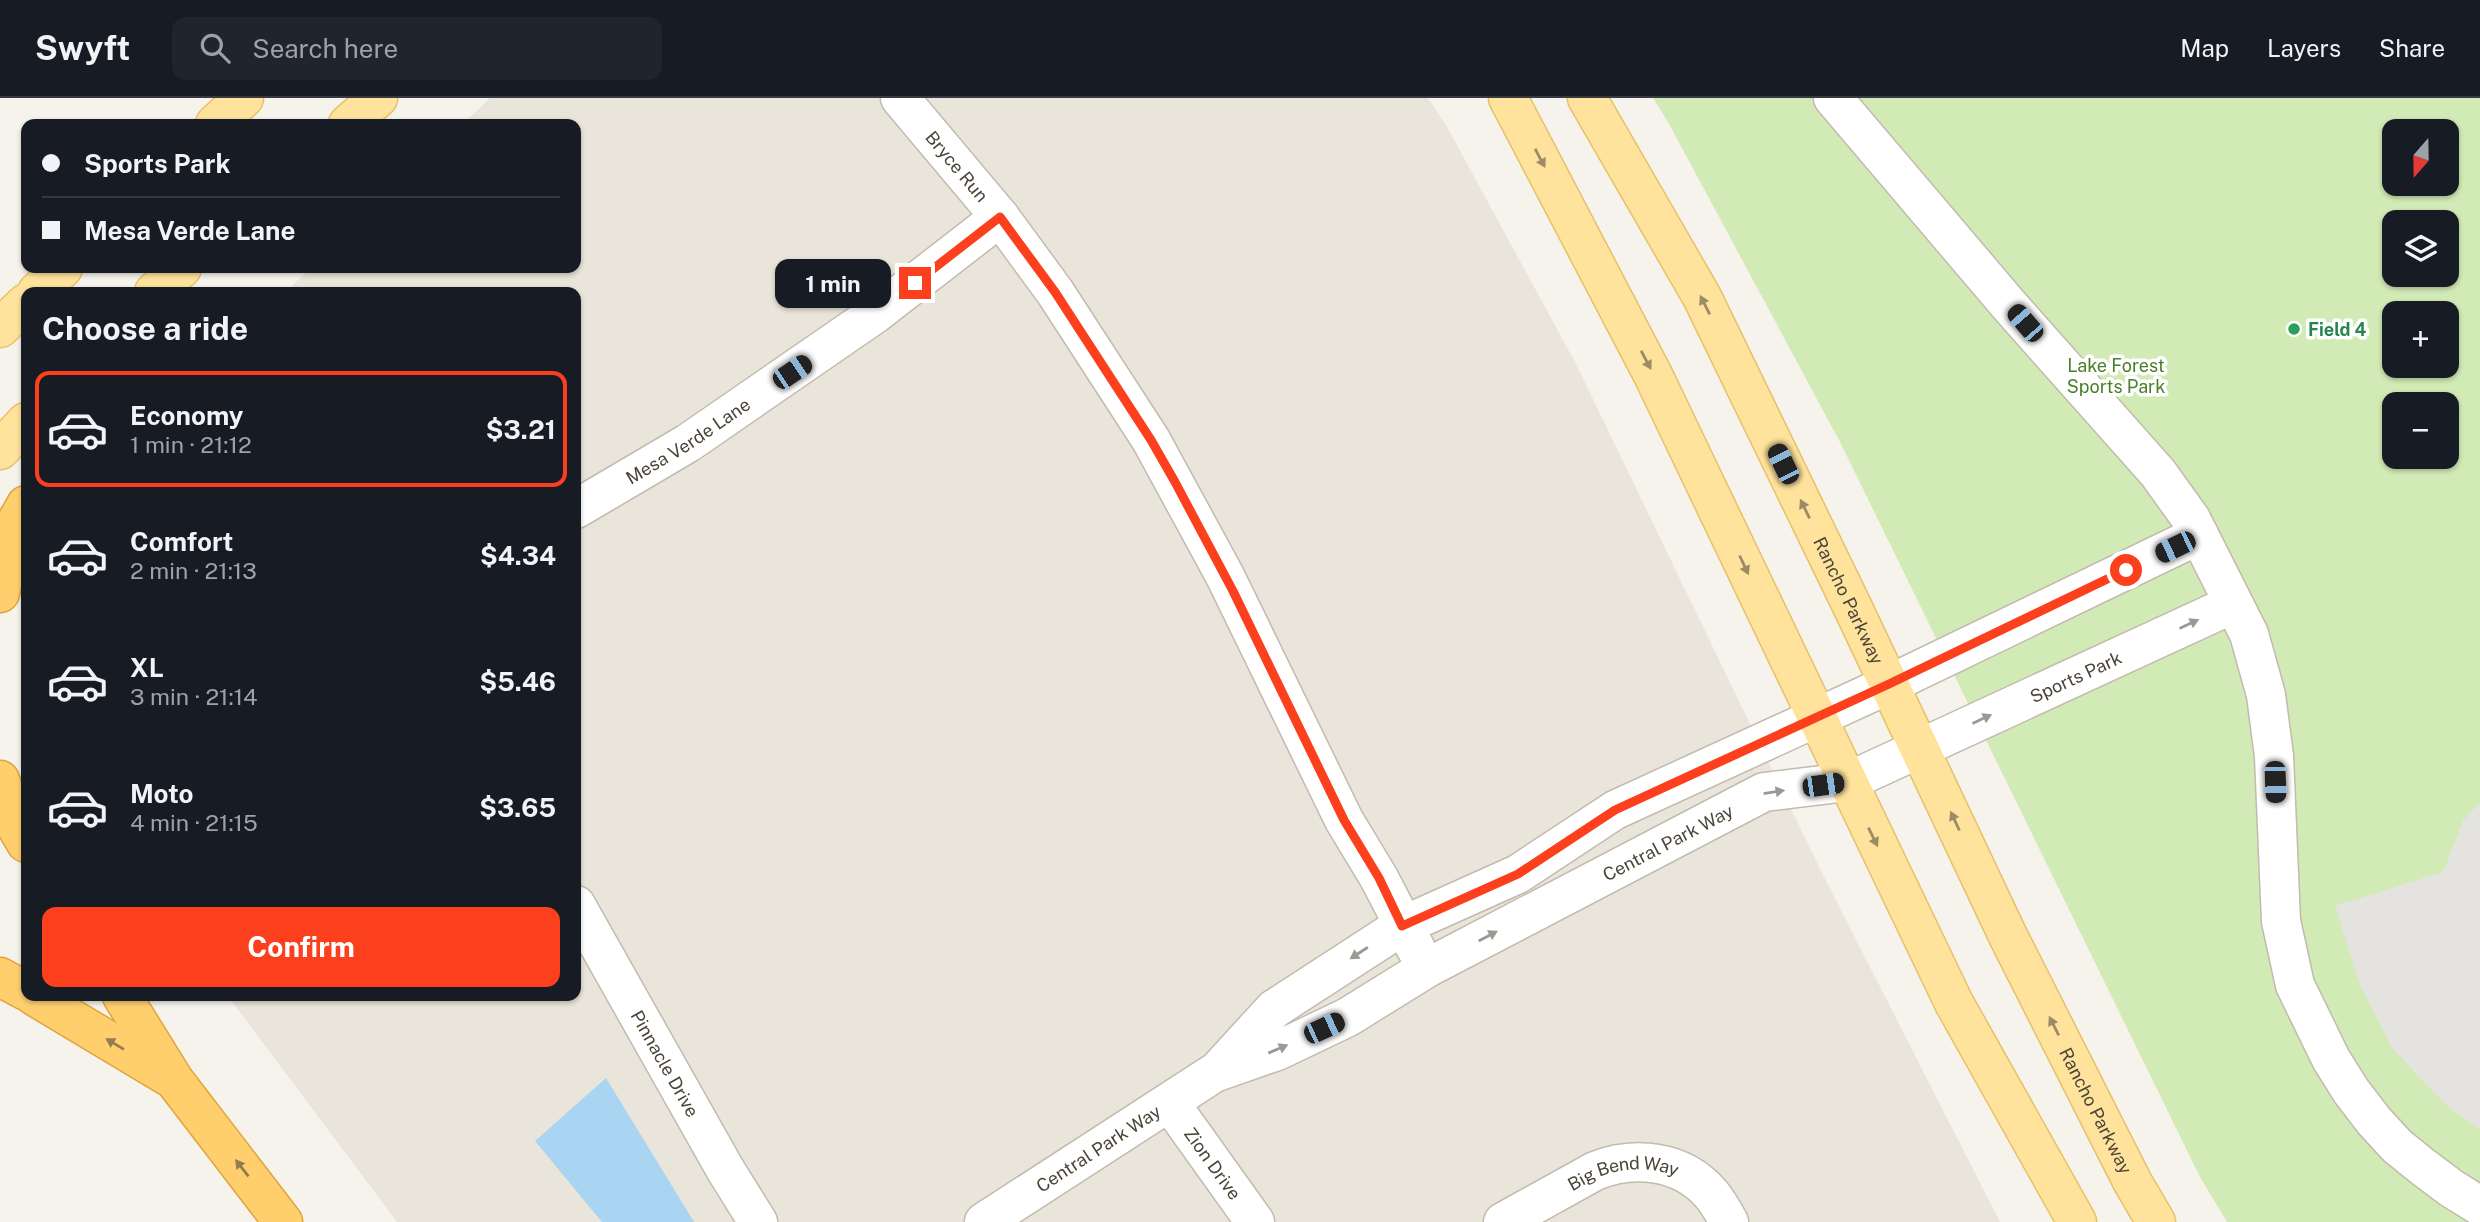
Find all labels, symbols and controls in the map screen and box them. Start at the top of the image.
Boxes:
search box [172,17,662,80]
text: Swyft [35,29,130,67]
icon: search [196,29,234,67]
text: Search here [252,33,398,64]
text: Map [2180,34,2229,62]
text: Layers [2267,34,2341,62]
text: Share [2379,34,2445,62]
north arrow [2382,119,2459,196]
map controls [2382,119,2459,469]
street label: Bryce Run [922,126,993,206]
text: Sports Park [84,148,231,179]
one-way arrow [1533,149,1545,169]
button: layers [2382,210,2459,287]
text: Mesa Verde Lane [84,215,295,246]
callout: 1 min [775,258,890,308]
route end [899,267,931,299]
text: 1 min [805,270,861,297]
one-way arrow [1700,295,1711,315]
car [2004,300,2047,346]
button: + [2382,301,2459,378]
text: Choose a ride [42,310,248,347]
place label: Field 4 [2308,319,2367,340]
marker: Field 4 [2286,321,2302,337]
one-way arrow [1640,350,1651,370]
car [769,352,816,392]
park label: Lake Forest Sports Park [2067,355,2165,397]
button: − [2382,392,2459,469]
street label: Mesa Verde Lane [622,393,754,488]
icon: car [46,398,109,461]
text: Economy [130,400,243,431]
text: $3.21 [486,414,556,445]
text: 1 min · 21:12 [130,431,252,458]
car [1765,441,1802,487]
one-way arrow [1799,499,1811,519]
icon: car [46,524,109,587]
text: Comfort [130,526,233,557]
car [2152,528,2199,566]
street label: Rancho Parkway [1810,533,1889,668]
text: $4.34 [480,540,556,571]
route start [2110,554,2142,586]
one-way arrow [1738,555,1750,575]
text: 2 min · 21:13 [130,557,257,584]
one-way arrow [2178,618,2199,629]
street label: Sports Park [2026,646,2125,707]
icon: car [46,650,109,713]
text: XL [130,652,164,683]
text: $5.46 [480,666,556,697]
text: 3 min · 21:14 [130,683,257,710]
one-way arrow [1972,713,1992,725]
car [2264,761,2287,803]
car [1801,772,1846,798]
icon: car [46,776,109,839]
text: Moto [130,778,193,809]
one-way arrow [1763,786,1785,797]
text: $3.65 [479,792,556,823]
street label: Central Park Way [1599,799,1737,885]
text: 4 min · 21:15 [130,809,258,836]
one-way arrow [1949,811,1961,831]
one-way arrow [1868,827,1879,847]
button: Confirm [42,907,560,987]
one-way arrow [1478,931,1498,943]
one-way arrow [1350,947,1369,960]
street label: Pinnacle Drive [627,1007,704,1120]
car [1301,1010,1348,1046]
one-way arrow [2048,1016,2059,1036]
one-way arrow [106,1038,125,1051]
one-way arrow [1268,1044,1289,1055]
street label: Rancho Parkway [2056,1044,2137,1177]
street label: Central Park Way [1032,1100,1165,1196]
street label: Zion Drive [1180,1123,1246,1203]
street label: Big Bend Way [1564,1152,1682,1195]
one-way arrow [235,1159,249,1177]

